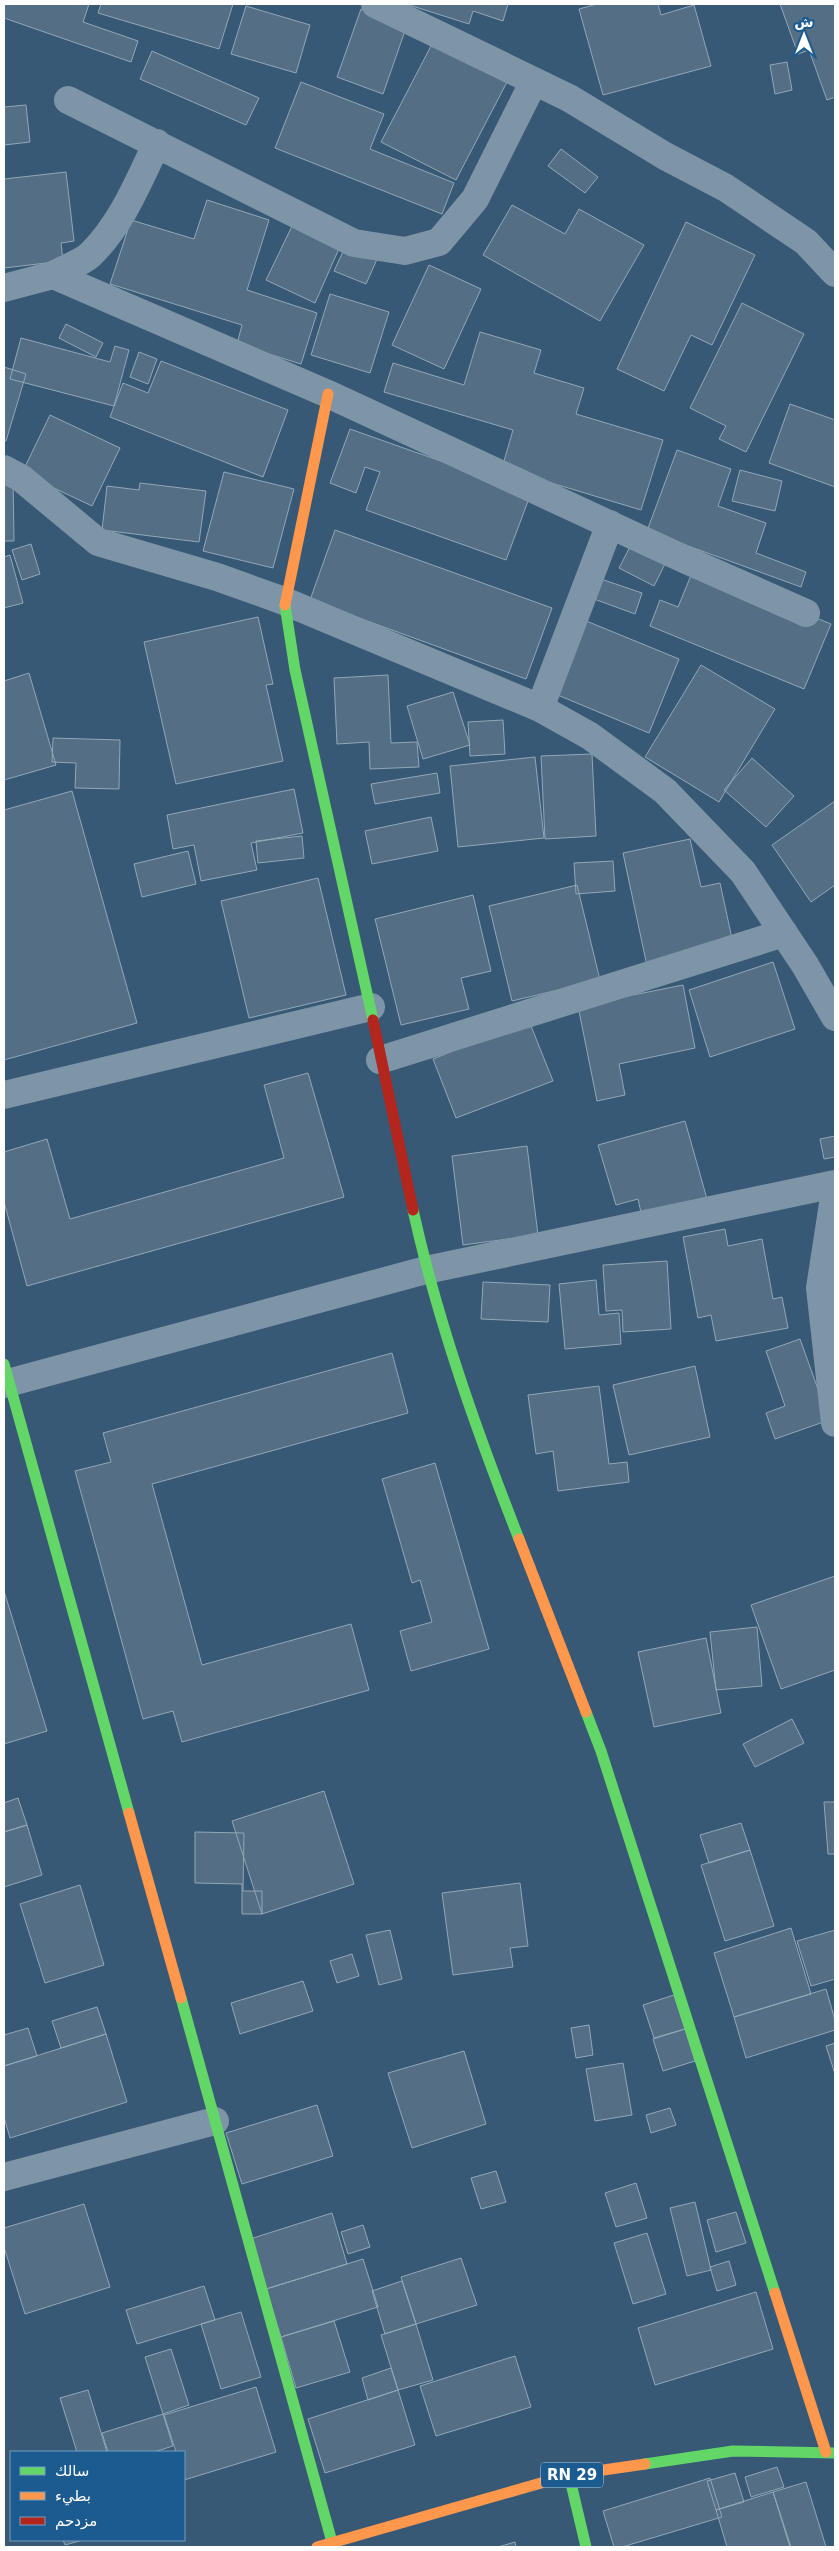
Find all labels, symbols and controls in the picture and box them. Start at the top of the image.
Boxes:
north arrow [779,10,829,60]
text: ش [794,14,814,30]
legend [10,2451,185,2541]
text: سالك [55,2462,89,2480]
road number: RN 29 [541,2462,603,2488]
text: بطيء [55,2487,91,2506]
text: مزدحم [55,2512,97,2530]

